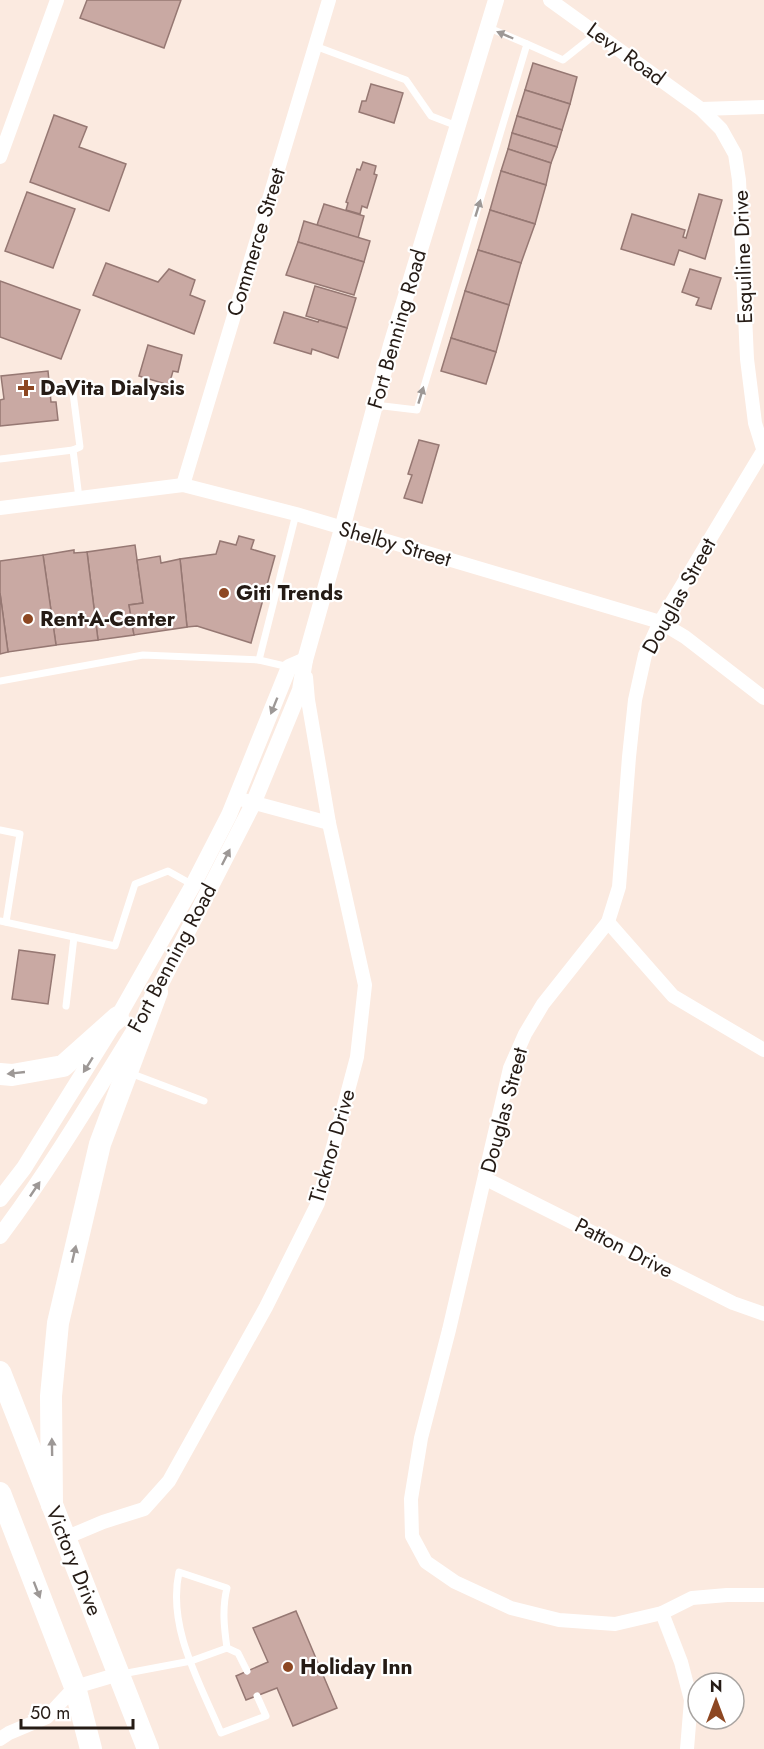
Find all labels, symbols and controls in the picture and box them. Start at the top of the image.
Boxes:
street label: Levy Road [581,15,671,93]
one-way arrow [496,30,514,39]
street label: Commerce Street [219,164,293,320]
street label: Esquiline Drive [726,190,760,324]
one-way arrow [474,199,483,217]
street label: Fort Benning Road [360,246,434,412]
place label: DaVita Dialysis [40,373,185,403]
marker: DaVita Dialysis [17,379,35,397]
one-way arrow [417,386,426,404]
street label: Shelby Street [335,514,455,574]
street label: Douglas Street [635,533,723,659]
place label: Giti Trends [236,578,343,608]
marker: Giti Trends [217,586,231,600]
place label: Rent-A-Center [40,604,176,634]
marker: Rent-A-Center [21,612,35,626]
one-way arrow [269,697,279,715]
one-way arrow [221,848,231,865]
street label: Fort Benning Road [120,878,224,1038]
street label: Douglas Street [473,1044,535,1176]
one-way arrow [83,1057,94,1073]
one-way arrow [6,1069,25,1078]
street label: Ticknor Drive [301,1085,363,1206]
one-way arrow [29,1181,40,1197]
street label: Patton Drive [570,1210,678,1286]
one-way arrow [70,1245,80,1263]
one-way arrow [47,1437,56,1456]
street label: Victory Drive [38,1502,110,1621]
one-way arrow [33,1581,42,1599]
place label: Holiday Inn [300,1652,413,1682]
marker: Holiday Inn [281,1660,295,1674]
north arrow [686,1671,746,1731]
text: N [710,1675,722,1698]
scale bar [21,1692,134,1730]
text: 50 m [30,1700,70,1726]

